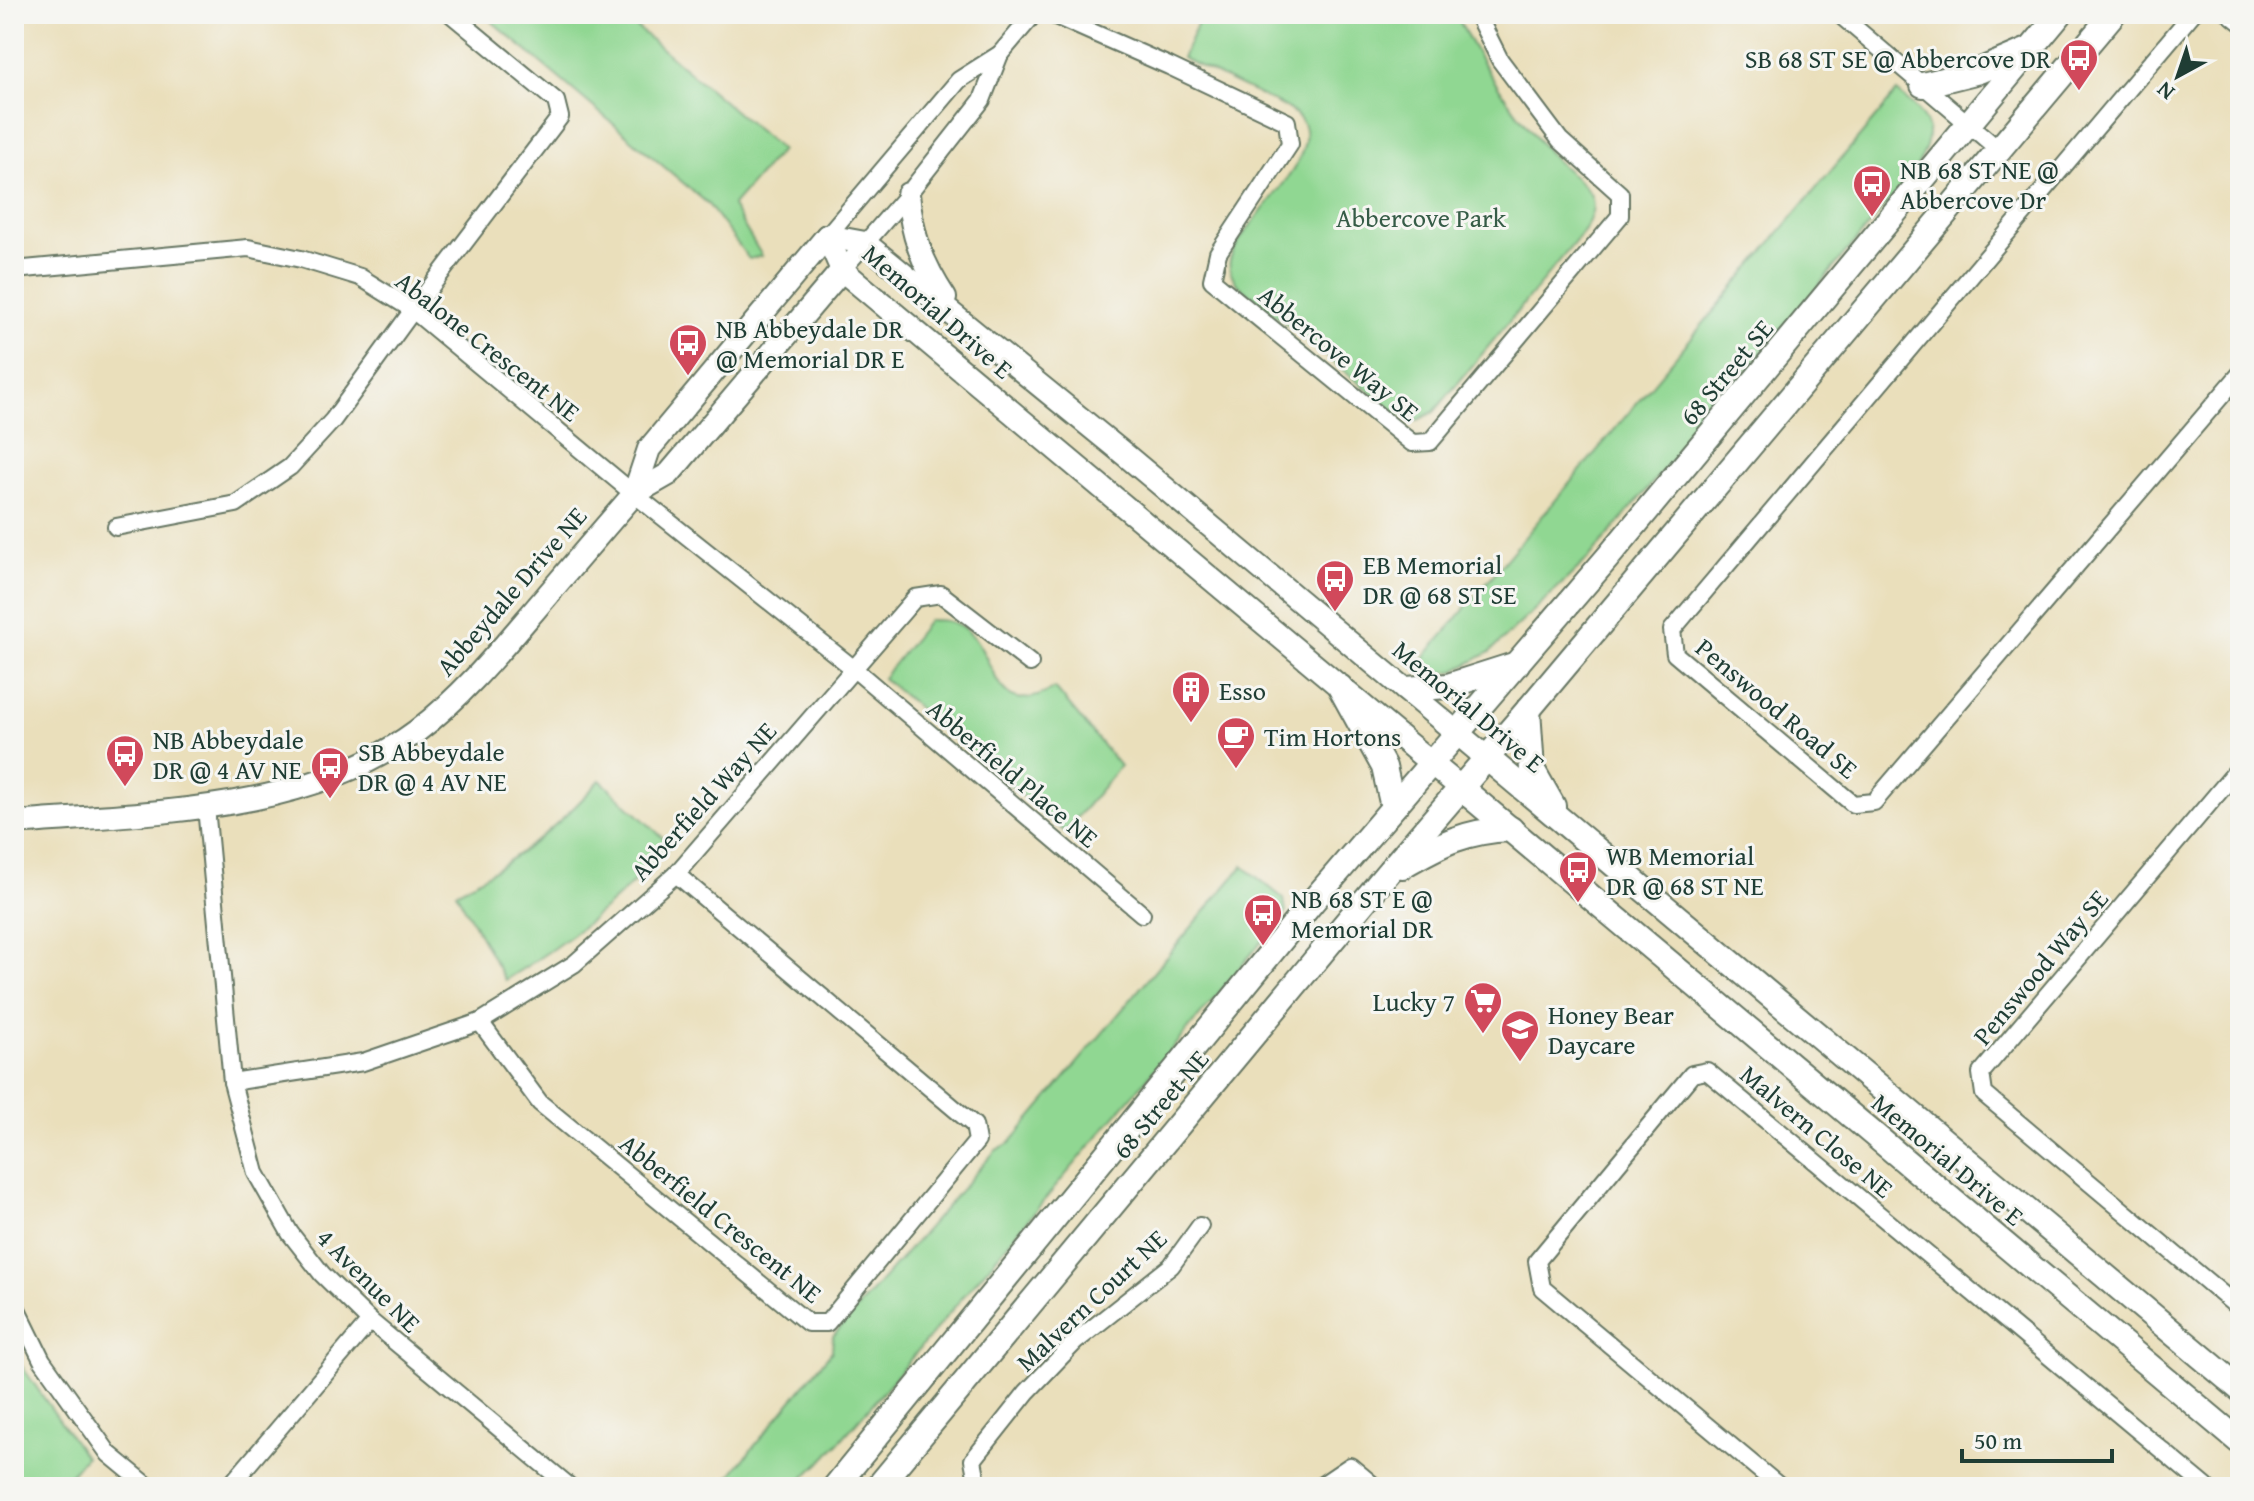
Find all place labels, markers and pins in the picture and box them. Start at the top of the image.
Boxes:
bus stop icon: SB 68 ST SE @ Abbercove DR [2058,37,2100,92]
place label: SB 68 ST SE @ Abbercove DR [1745,39,2051,78]
place label: NB 68 ST NE @ Abbercove Dr [1900,150,2059,219]
bus stop icon: NB 68 ST NE @ Abbercove Dr [1851,163,1893,218]
place label: NB Abbeydale DR @ Memorial DR E [716,309,904,378]
bus stop icon: NB Abbeydale DR @ Memorial DR E [667,322,709,377]
place label: EB Memorial DR @ 68 ST SE [1363,545,1516,614]
bus stop icon: EB Memorial DR @ 68 ST SE [1314,558,1356,613]
building icon: Esso [1170,669,1212,724]
place label: Esso [1219,671,1266,710]
cafe icon: Tim Hortons [1215,715,1257,770]
place label: Tim Hortons [1264,717,1401,756]
place label: NB Abbeydale DR @ 4 AV NE [153,720,304,789]
place label: SB Abbeydale DR @ 4 AV NE [358,732,507,801]
bus stop icon: NB Abbeydale DR @ 4 AV NE [104,733,146,788]
bus stop icon: SB Abbeydale DR @ 4 AV NE [309,745,351,800]
place label: WB Memorial DR @ 68 ST NE [1606,836,1764,905]
bus stop icon: WB Memorial DR @ 68 ST NE [1557,849,1599,904]
place label: NB 68 ST E @ Memorial DR [1291,879,1433,948]
bus stop icon: NB 68 ST E @ Memorial DR [1242,892,1284,947]
supermarket icon: Lucky 7 [1462,980,1504,1035]
place label: Lucky 7 [1373,982,1455,1021]
place label: Honey Bear Daycare [1548,995,1674,1064]
school or university icon: Honey Bear Daycare [1499,1008,1541,1063]

